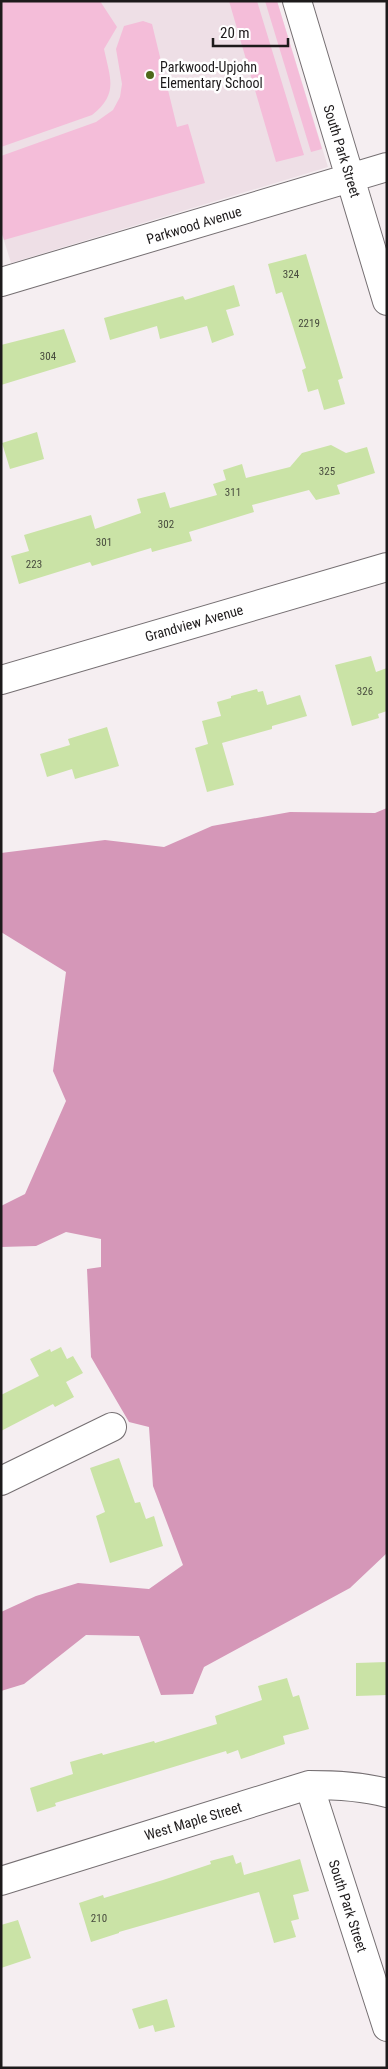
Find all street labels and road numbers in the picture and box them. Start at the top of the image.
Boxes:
street label: South Park Street [320,103,364,199]
street label: Parkwood Avenue [145,203,244,247]
street label: Grandview Avenue [143,601,245,645]
street label: West Maple Street [142,1799,244,1843]
street label: South Park Street [326,1858,370,1954]

